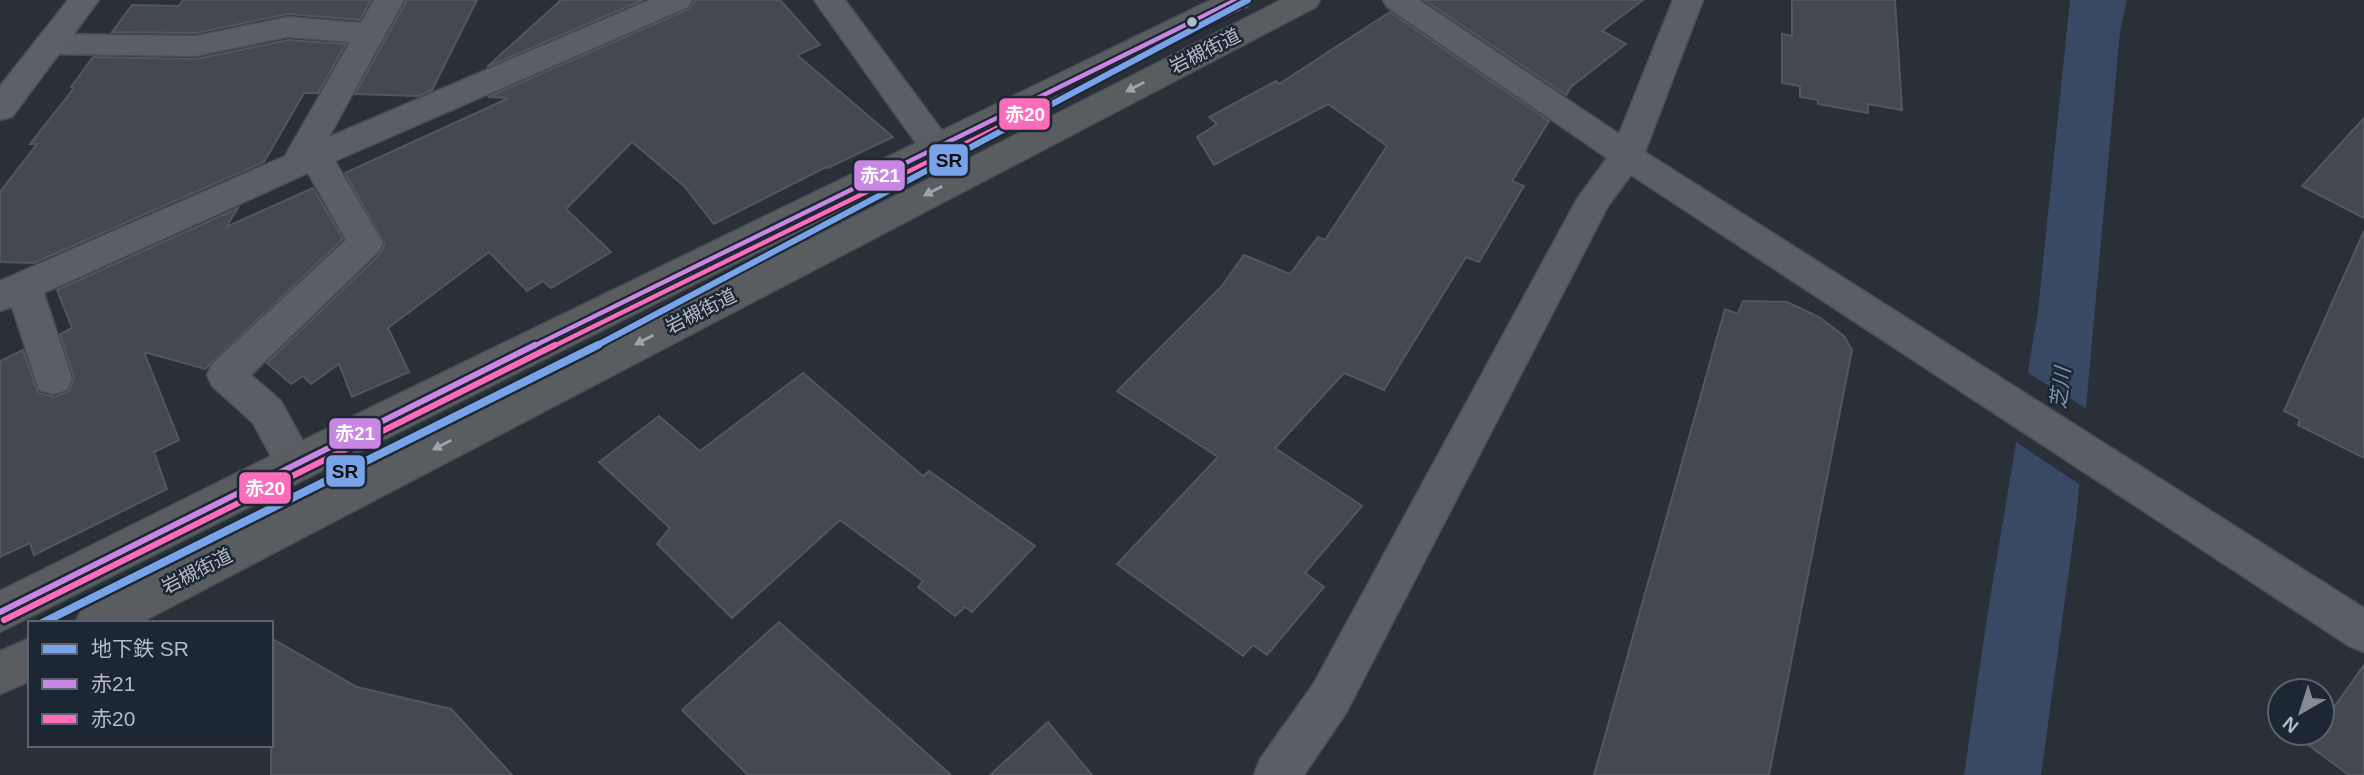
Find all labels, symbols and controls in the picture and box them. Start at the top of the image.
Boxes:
unlabelled marker [1185,15,1199,29]
street label: 岩槻街道 [1166,24,1244,78]
one-way arrow [1126,81,1145,93]
line badge: 赤20 [998,97,1051,131]
text: 赤20 [1005,104,1045,125]
line badge: SR [928,143,969,177]
text: SR [936,150,962,171]
line badge: 赤21 [853,159,906,192]
text: 赤21 [860,165,900,186]
one-way arrow [923,185,943,196]
street label: 岩槻街道 [662,284,740,338]
one-way arrow [634,335,654,346]
water label: 芝川 [2046,364,2074,410]
line badge: 赤21 [328,417,382,450]
text: 赤21 [335,423,375,444]
one-way arrow [432,439,452,450]
line badge: SR [325,454,366,488]
text: SR [332,461,358,482]
line badge: 赤20 [238,471,292,505]
text: 赤20 [245,478,285,499]
street label: 岩槻街道 [158,544,236,598]
legend [28,621,273,747]
text: 地下鉄 SR [91,637,189,660]
text: 赤21 [91,672,135,695]
north arrow [2266,677,2336,747]
text: 赤20 [91,707,135,730]
text: N [2279,712,2303,737]

